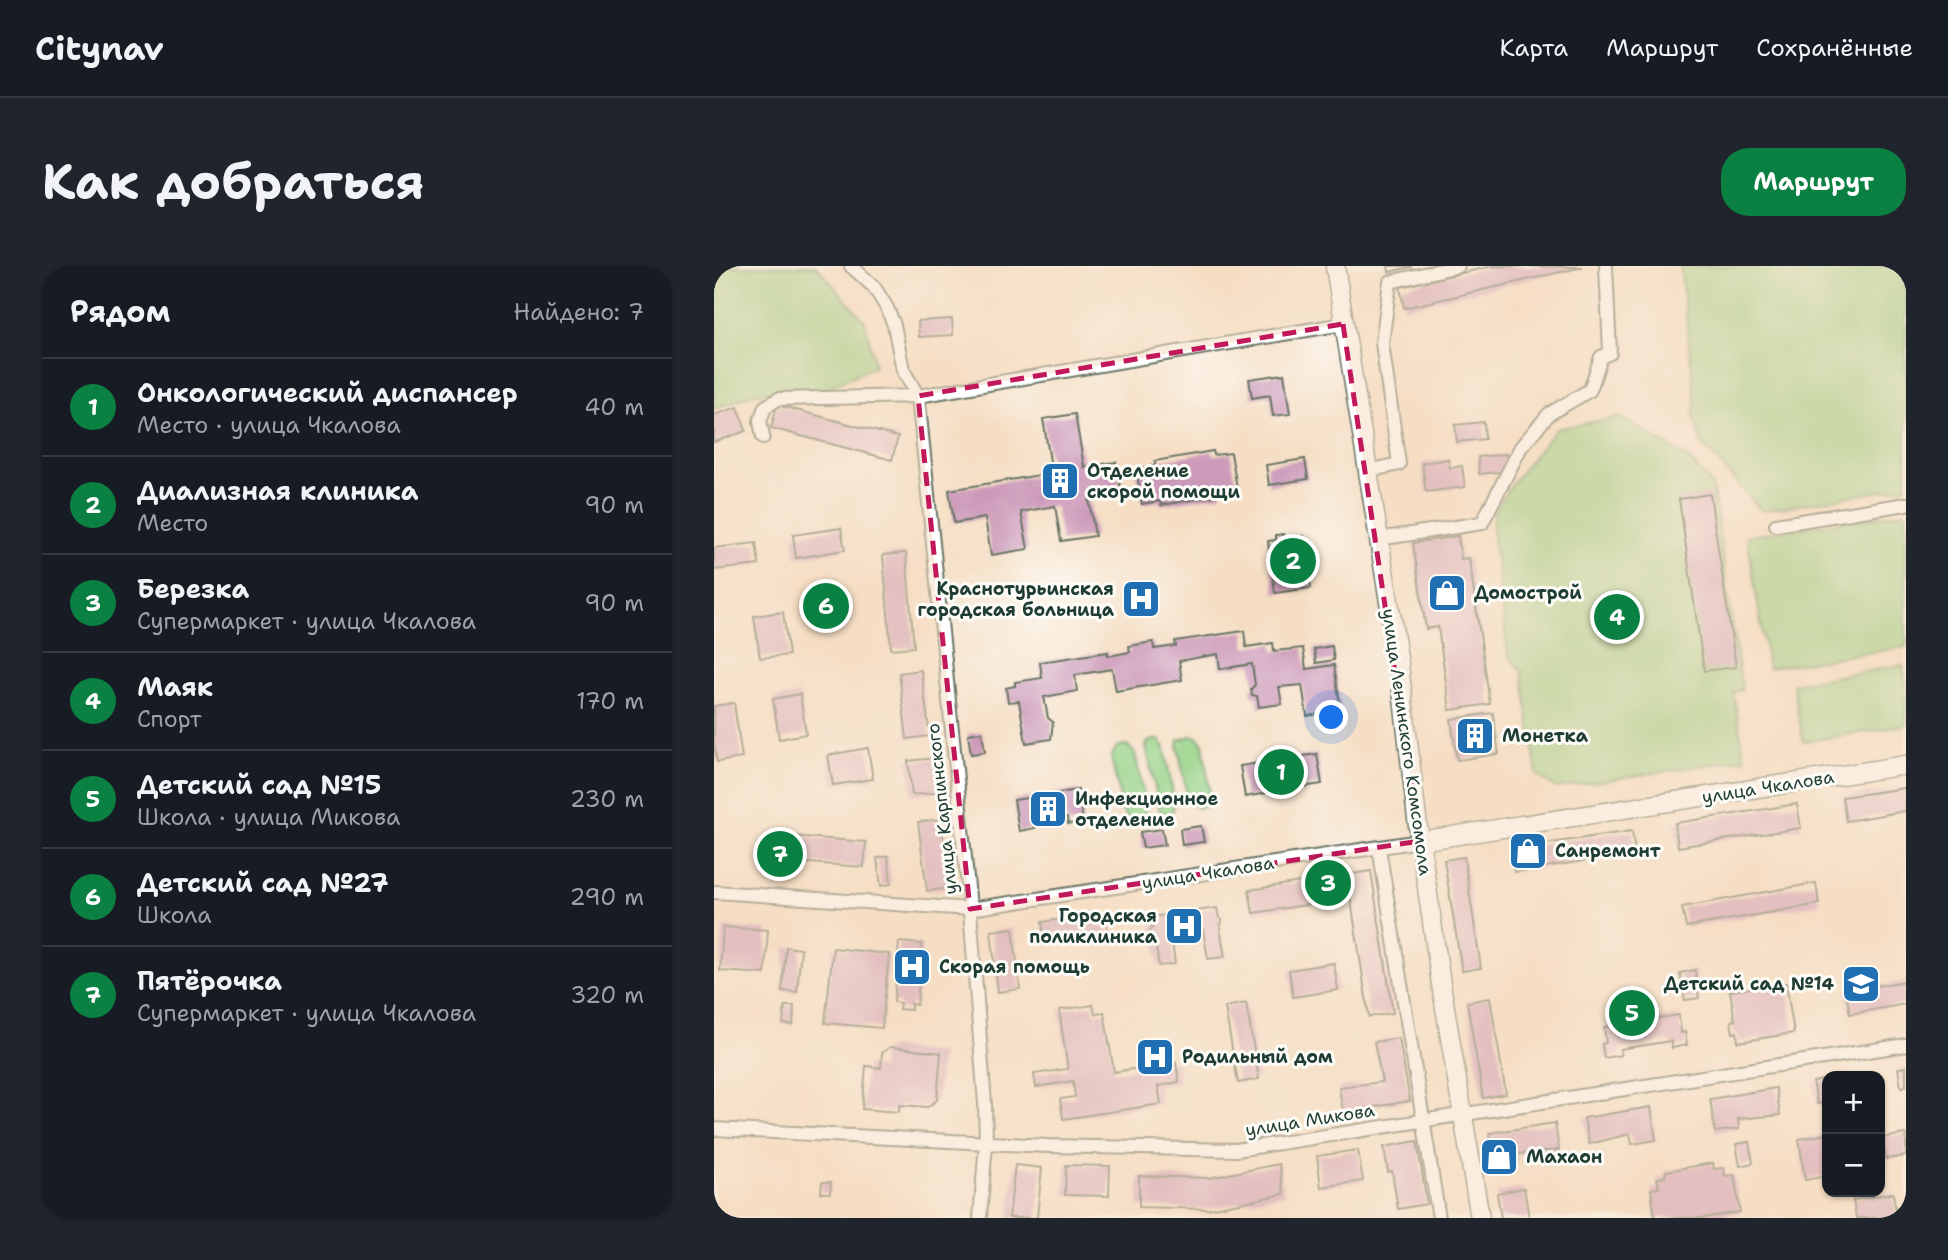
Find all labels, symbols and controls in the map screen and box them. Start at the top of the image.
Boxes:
text: Citynav [35,26,164,71]
text: Карта [1500,32,1568,64]
text: Маршрут [1606,32,1718,64]
text: Сохранённые [1756,32,1913,64]
button: Маршрут [1721,148,1906,216]
text: Как добраться [42,149,424,215]
text: Рядом [70,291,170,332]
text: Найдено: 7 [514,297,644,327]
text: Онкологический диспансер [137,375,517,410]
text: 1 [88,392,98,422]
text: 40 m [584,392,644,422]
text: Место · улица Чкалова [137,410,401,440]
place label: Отделение скорой помощи [1087,459,1240,504]
building icon: Отделение скорой помощи [1039,460,1081,502]
text: Диализная клиника [137,473,418,508]
text: 2 [85,490,101,520]
text: 90 m [584,490,644,520]
text: Место [137,508,208,538]
pin: 2 [1270,535,1316,587]
text: Березка [137,571,249,606]
shop icon: Домострой [1426,572,1468,614]
place label: Краснотурьинская городская больница [917,577,1115,622]
hospital icon: Краснотурьинская городская больница [1120,578,1162,620]
pin: 6 [803,580,849,632]
place label: Домострой [1474,581,1582,605]
text: 3 [85,588,101,618]
text: 90 m [584,588,644,618]
pin: 4 [1594,591,1640,643]
text: Супермаркет · улица Чкалова [137,606,476,636]
street label: улица Ленинского Комсомола [1376,607,1438,877]
text: Маяк [137,669,213,704]
text: 4 [85,686,101,716]
text: 170 m [576,686,644,716]
your location [1314,700,1348,734]
text: Спорт [137,704,202,734]
building icon: Монетка [1454,715,1496,757]
street label: улица Карпинского [921,722,963,896]
place label: Монетка [1502,724,1589,748]
pin: 1 [1258,746,1304,798]
street label: улица Чкалова [1700,765,1836,809]
text: Детский сад №15 [137,767,381,802]
text: 5 [86,784,100,814]
text: 230 m [570,784,644,814]
place label: Инфекционное отделение [1075,787,1219,832]
building icon: Инфекционное отделение [1027,788,1069,830]
text: Школа · улица Микова [137,802,400,832]
pin: 7 [757,828,803,880]
shop icon: Санремонт [1507,830,1549,872]
place label: Санремонт [1555,839,1661,863]
street label: улица Чкалова [1140,851,1276,895]
pin: 3 [1305,857,1351,909]
text: Детский сад №27 [137,865,389,900]
text: 6 [85,882,101,912]
text: 290 m [570,882,644,912]
text: Школа [137,900,212,930]
place label: Городская поликлиника [1029,904,1158,949]
hospital icon: Городская поликлиника [1163,905,1205,947]
hospital icon: Скорая помощь [891,946,933,988]
place label: Скорая помощь [939,955,1090,979]
text: Пятёрочка [137,963,282,998]
school or university icon: Детский сад №14 [1840,963,1882,1005]
place label: Детский сад №14 [1664,972,1834,996]
text: 7 [85,980,101,1010]
text: 320 m [570,980,644,1010]
pin: 5 [1609,987,1655,1039]
text: Супермаркет · улица Чкалова [137,998,476,1028]
hospital icon: Родильный дом [1134,1036,1176,1078]
place label: Родильный дом [1182,1045,1333,1069]
map controls [1822,1071,1885,1197]
button: + [1822,1071,1885,1134]
street label: улица Микова [1244,1098,1376,1142]
button: − [1822,1134,1885,1197]
shop icon: Махаон [1478,1136,1520,1178]
place label: Махаон [1526,1145,1603,1169]

